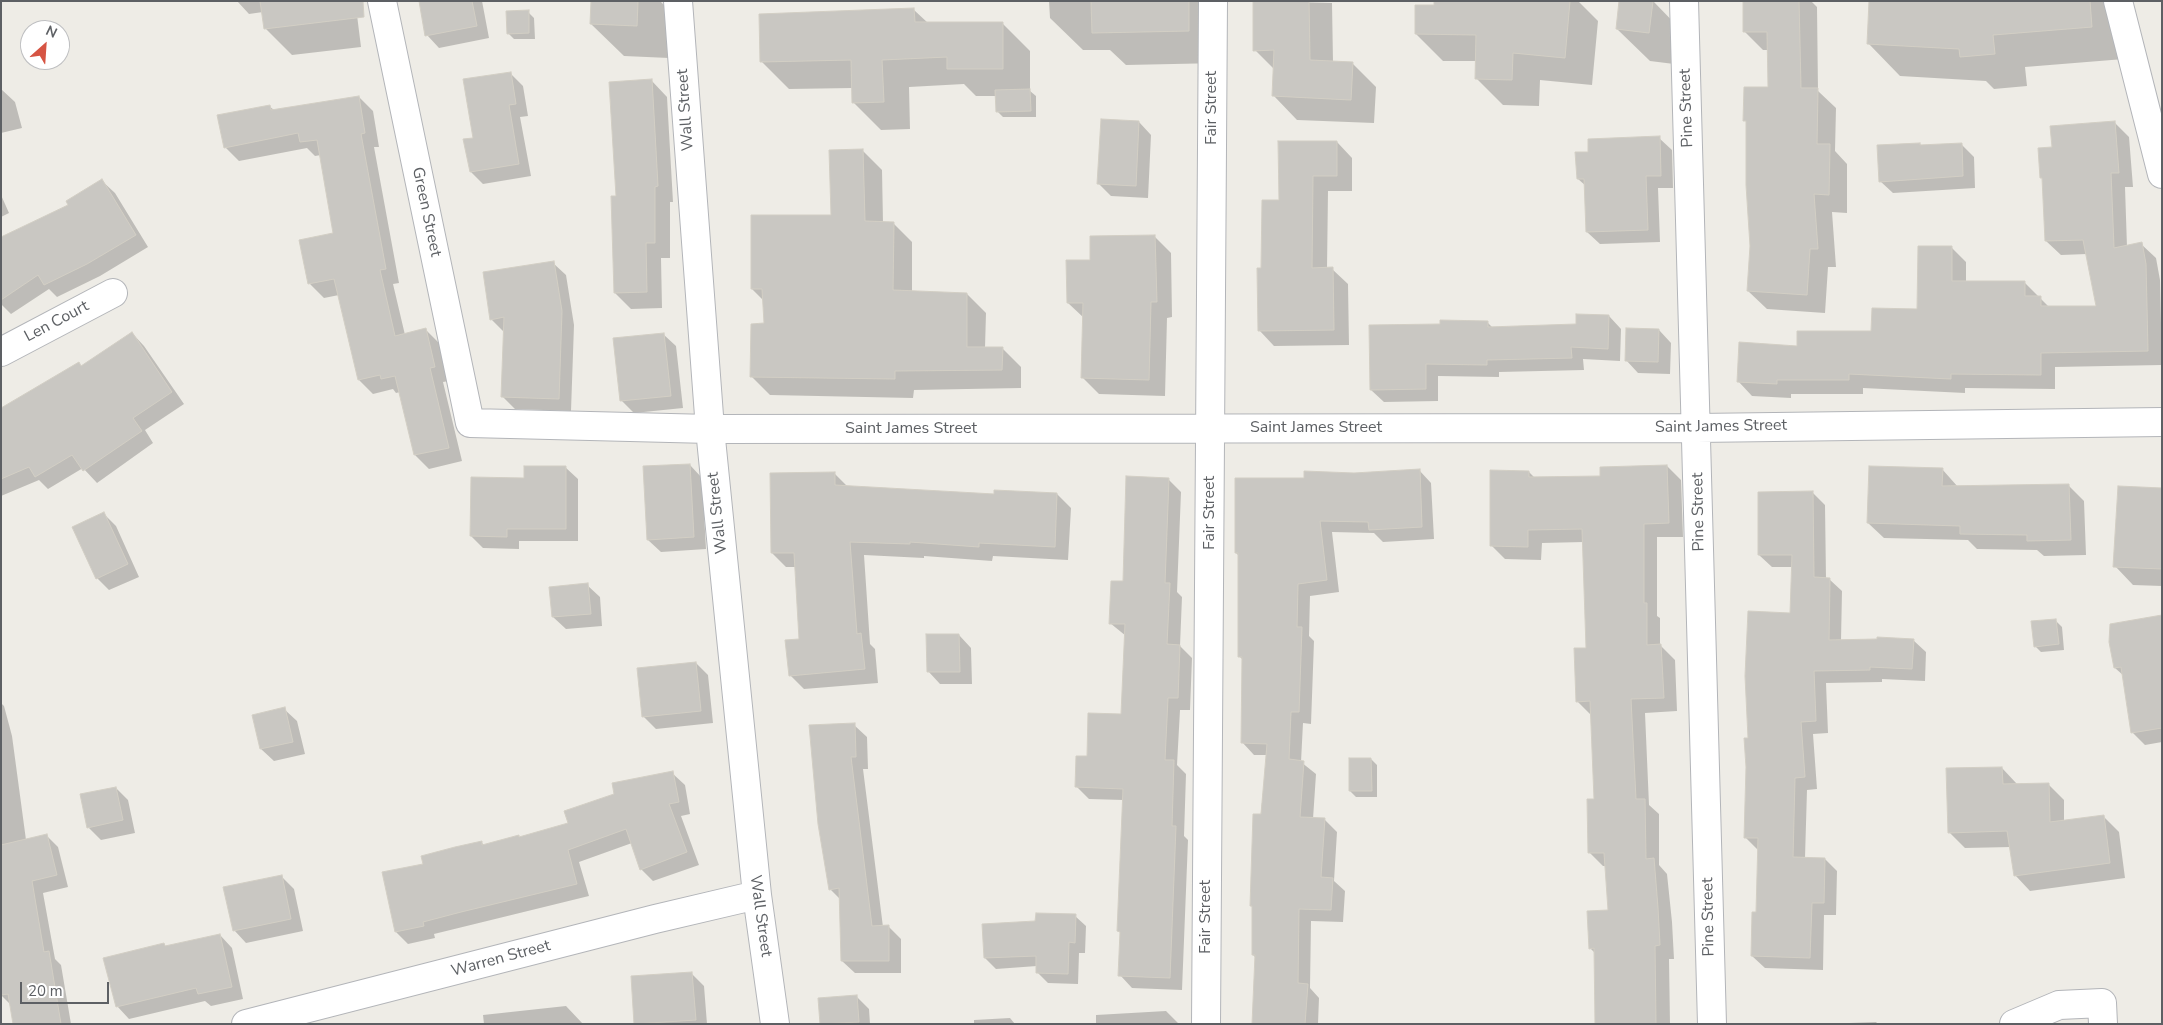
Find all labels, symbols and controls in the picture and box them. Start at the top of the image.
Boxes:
north arrow [20,20,70,70]
text: N [42,21,60,43]
street label: Wall Street [674,68,698,152]
street label: Pine Street [1676,68,1698,148]
street label: Fair Street [1202,71,1222,145]
street label: Green Street [407,165,445,259]
street label: Len Court [22,297,92,347]
street label: Saint James Street [1655,416,1787,438]
street label: Saint James Street [1250,418,1382,438]
street label: Saint James Street [845,419,977,439]
street label: Wall Street [704,471,732,555]
street label: Pine Street [1689,472,1709,552]
street label: Fair Street [1200,476,1220,550]
street label: Wall Street [745,874,775,958]
street label: Pine Street [1699,877,1719,957]
street label: Fair Street [1196,880,1216,954]
street label: Warren Street [449,937,553,981]
scale bar [22,972,111,1004]
text: 20 m [28,981,63,1001]

